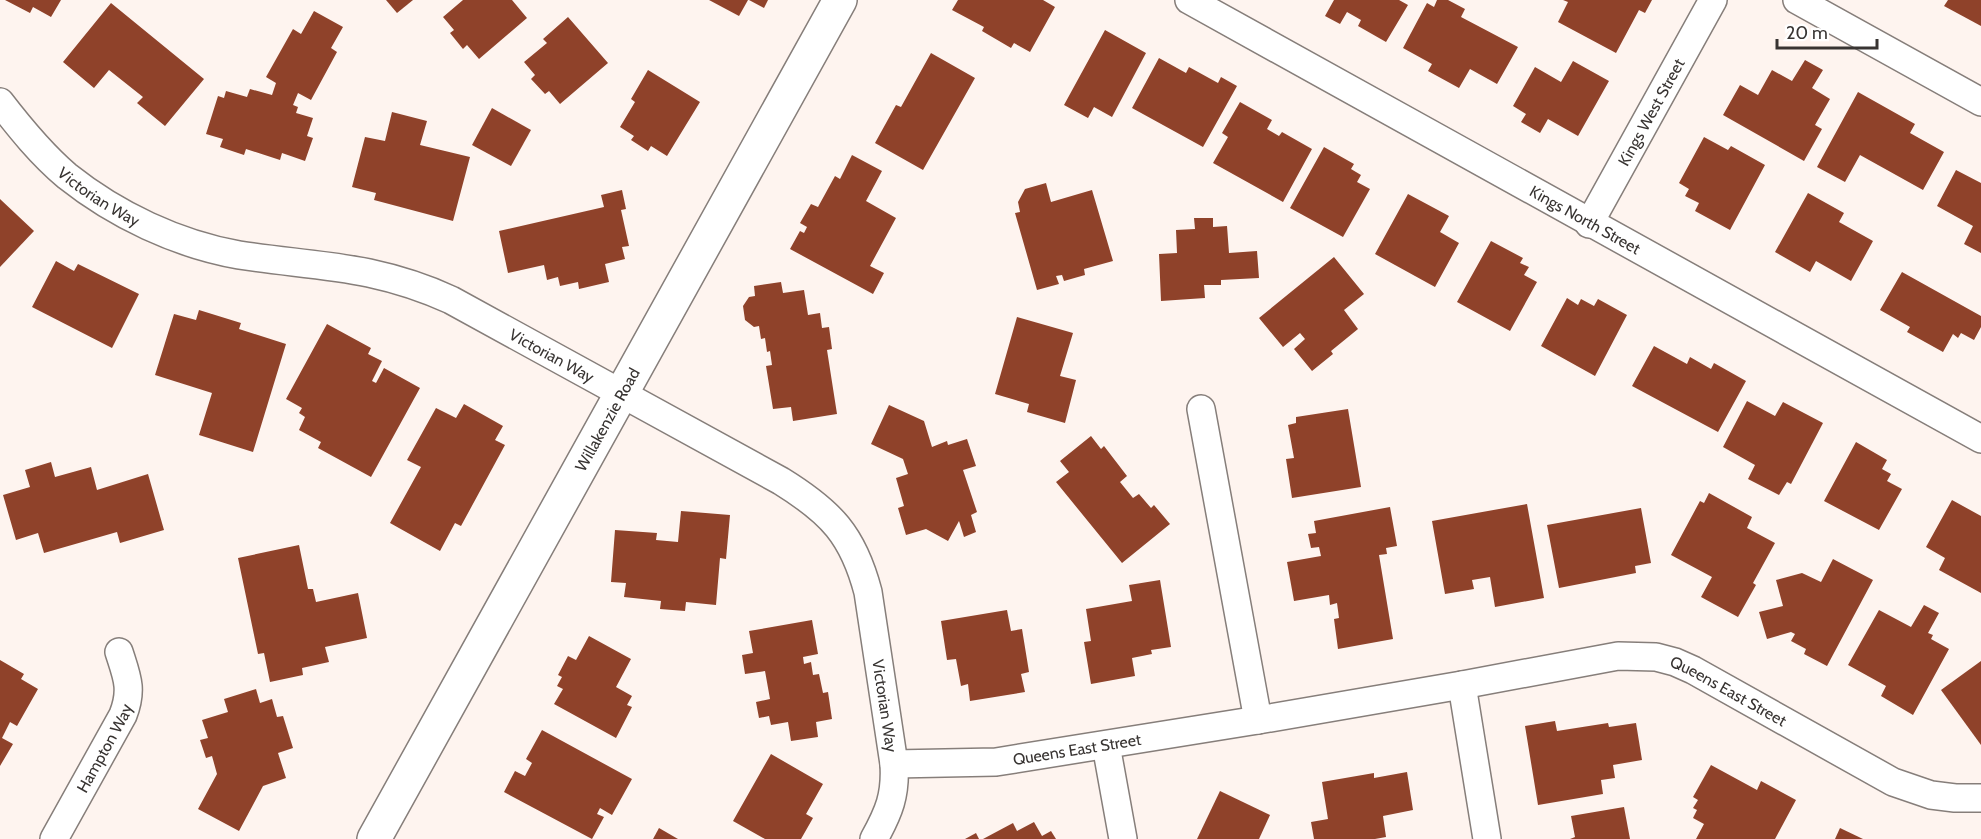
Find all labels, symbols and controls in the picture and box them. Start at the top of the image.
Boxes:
scale bar [1777,12,1878,50]
text: 20 m [1786,22,1828,44]
street label: Kings West Street [1614,55,1689,169]
street label: Victorian Way [54,163,143,230]
street label: Kings North Street [1526,181,1644,258]
street label: Victorian Way [506,324,598,386]
street label: Willakenzie Road [571,364,643,474]
street label: Queens East Street [1667,652,1790,730]
street label: Victorian Way [869,658,902,754]
street label: Hampton Way [72,701,136,796]
street label: Queens East Street [1011,729,1143,769]

